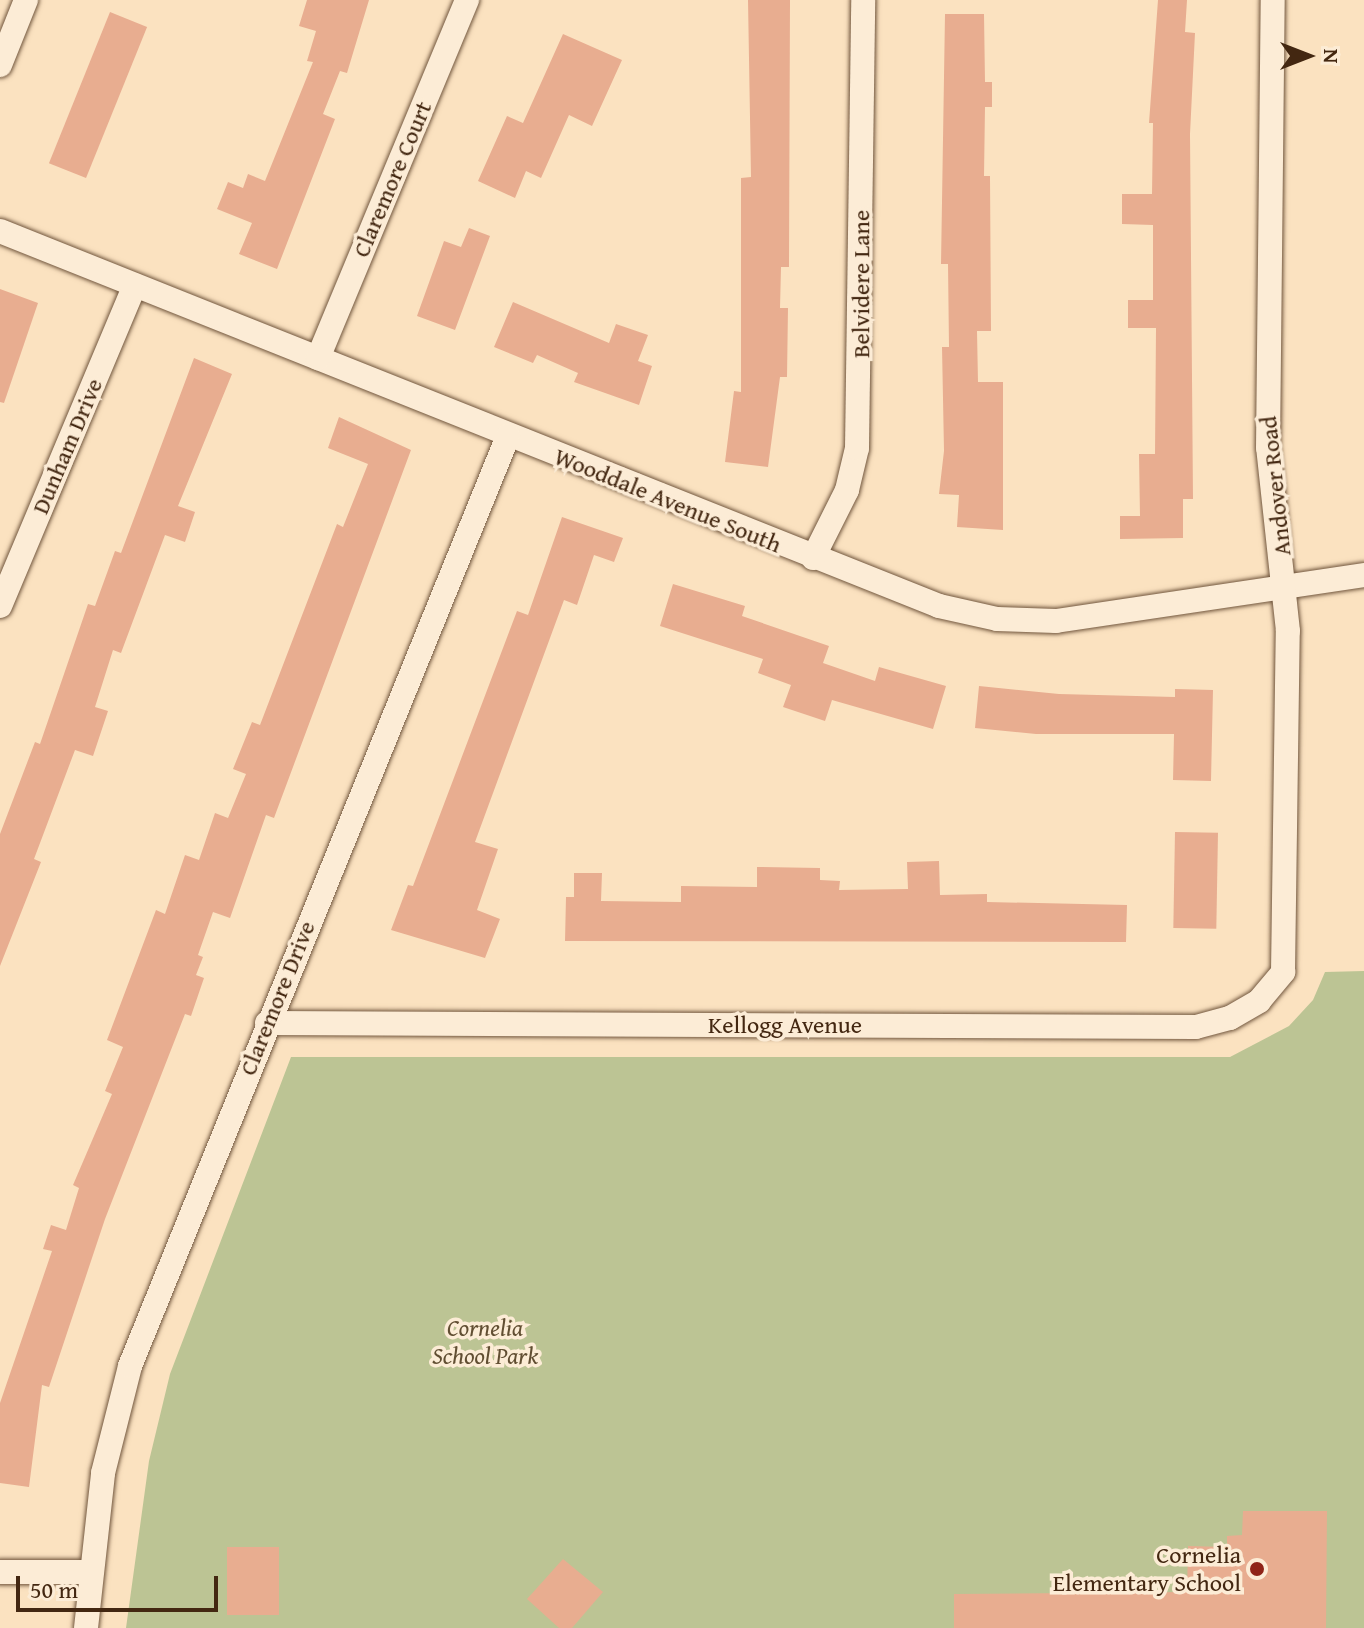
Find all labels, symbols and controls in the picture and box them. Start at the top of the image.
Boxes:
north arrow [1268,16,1348,96]
text: N [1316,49,1348,63]
street label: Claremore Court [346,97,438,261]
street label: Belvidere Lane [847,210,875,358]
street label: Dunham Drive [25,374,109,518]
street label: Andover Road [1253,415,1297,557]
street label: Wooddale Avenue South [550,441,786,559]
street label: Claremore Drive [233,917,321,1079]
street label: Kellogg Avenue [708,1011,862,1039]
park label: Cornelia School Park [432,1314,538,1370]
place label: Cornelia Elementary School [1053,1541,1241,1597]
scale bar [20,1560,222,1610]
marker: Cornelia Elementary School [1248,1560,1266,1578]
text: 50 m [30,1572,78,1607]

